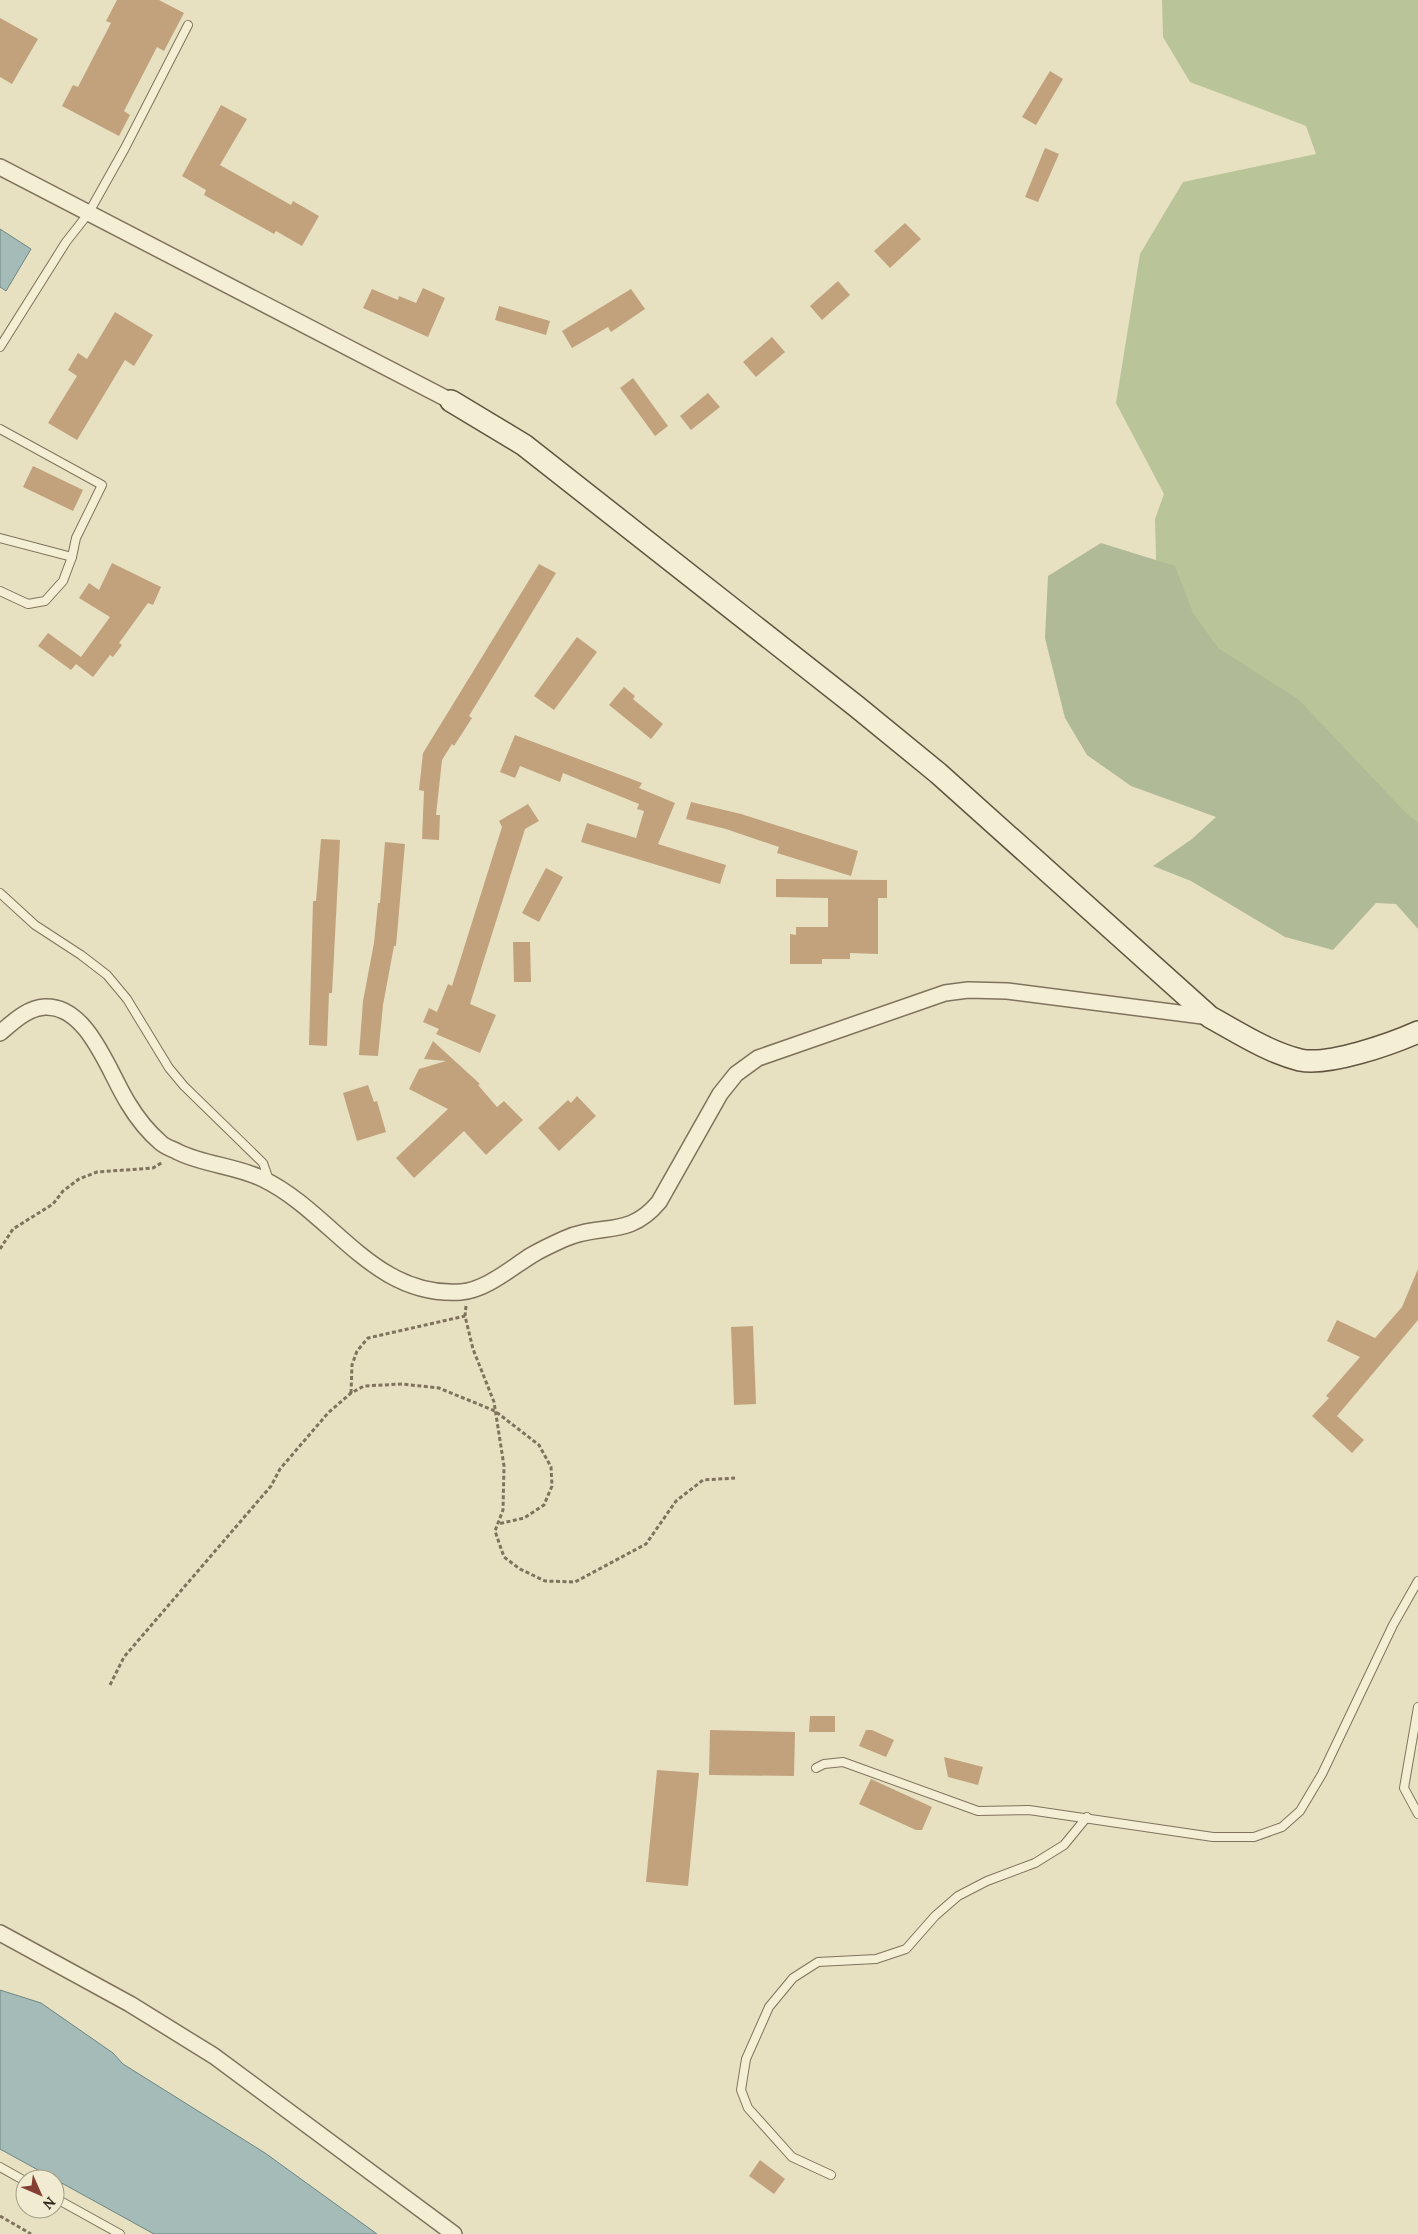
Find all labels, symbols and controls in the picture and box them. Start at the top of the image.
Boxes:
north arrow [15,2169,65,2219]
text: N [39,2193,59,2214]

